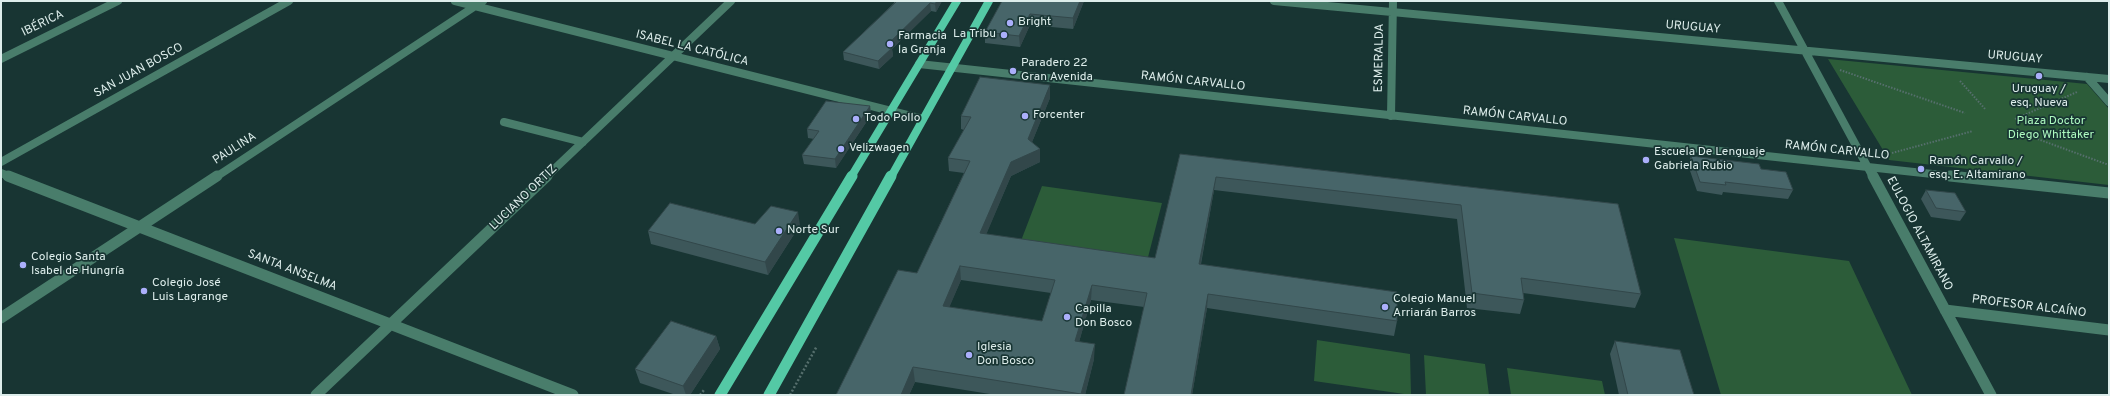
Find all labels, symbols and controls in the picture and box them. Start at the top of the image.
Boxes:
street label: IBÉRICA [19,8,67,40]
place label: Bright [1018,16,1051,30]
marker: Bright [1005,18,1015,28]
street label: URUGUAY [1665,18,1721,38]
street label: ESMERALDA [1372,23,1388,93]
street label: ISABEL LA CATÓLICA [634,28,750,70]
place label: La Tribu [953,28,996,42]
place label: Farmacia la Granja [898,30,947,58]
marker: La Tribu [999,30,1009,40]
marker: Farmacia la Granja [885,39,895,49]
street label: SAN JUAN BOSCO [92,41,186,101]
street label: URUGUAY [1987,48,2043,68]
place label: Paradero 22 Gran Avenida [1021,57,1093,85]
marker: Paradero 22 Gran Avenida [1008,66,1018,76]
street label: RAMÓN CARVALLO [1140,69,1246,95]
marker: Uruguay / esq. Nueva [2034,71,2044,81]
place label: Uruguay / esq. Nueva [2010,83,2068,111]
street label: RAMÓN CARVALLO [1462,104,1568,130]
place label: Forcenter [1033,109,1085,123]
marker: Forcenter [1020,111,1030,121]
place label: Todo Pollo [864,112,920,126]
marker: Todo Pollo [851,114,861,124]
park label: Plaza Doctor Diego Whittaker [2008,115,2094,143]
street label: PAULINA [211,130,259,168]
street label: RAMÓN CARVALLO [1784,138,1890,164]
place label: Velizwagen [849,142,909,156]
marker: Velizwagen [836,144,846,154]
place label: Escuela De Lenguaje Gabriela Rubio [1654,146,1765,174]
marker: Escuela De Lenguaje Gabriela Rubio [1641,155,1651,165]
place label: Ramón Carvallo / esq. E. Altamirano [1929,155,2026,183]
street label: LUCIANO ORTIZ [487,162,561,234]
marker: Ramón Carvallo / esq. E. Altamirano [1916,164,1926,174]
street label: EULOGIO ALTAMIRANO [1883,175,1955,293]
place label: Norte Sur [787,224,839,238]
marker: Norte Sur [774,226,784,236]
street label: SANTA ANSELMA [245,247,339,295]
place label: Colegio Santa Isabel de Hungría [31,251,124,279]
marker: Colegio Santa Isabel de Hungría [18,260,28,270]
place label: Colegio José Luis Lagrange [152,277,228,305]
marker: Colegio José Luis Lagrange [139,286,149,296]
place label: Colegio Manuel Arriarán Barros [1393,293,1476,321]
street label: PROFESOR ALCAÍNO [1971,293,2087,321]
marker: Colegio Manuel Arriarán Barros [1380,302,1390,312]
place label: Capilla Don Bosco [1075,303,1132,331]
marker: Capilla Don Bosco [1062,312,1072,322]
place label: Iglesia Don Bosco [977,341,1034,369]
marker: Iglesia Don Bosco [964,350,974,360]

